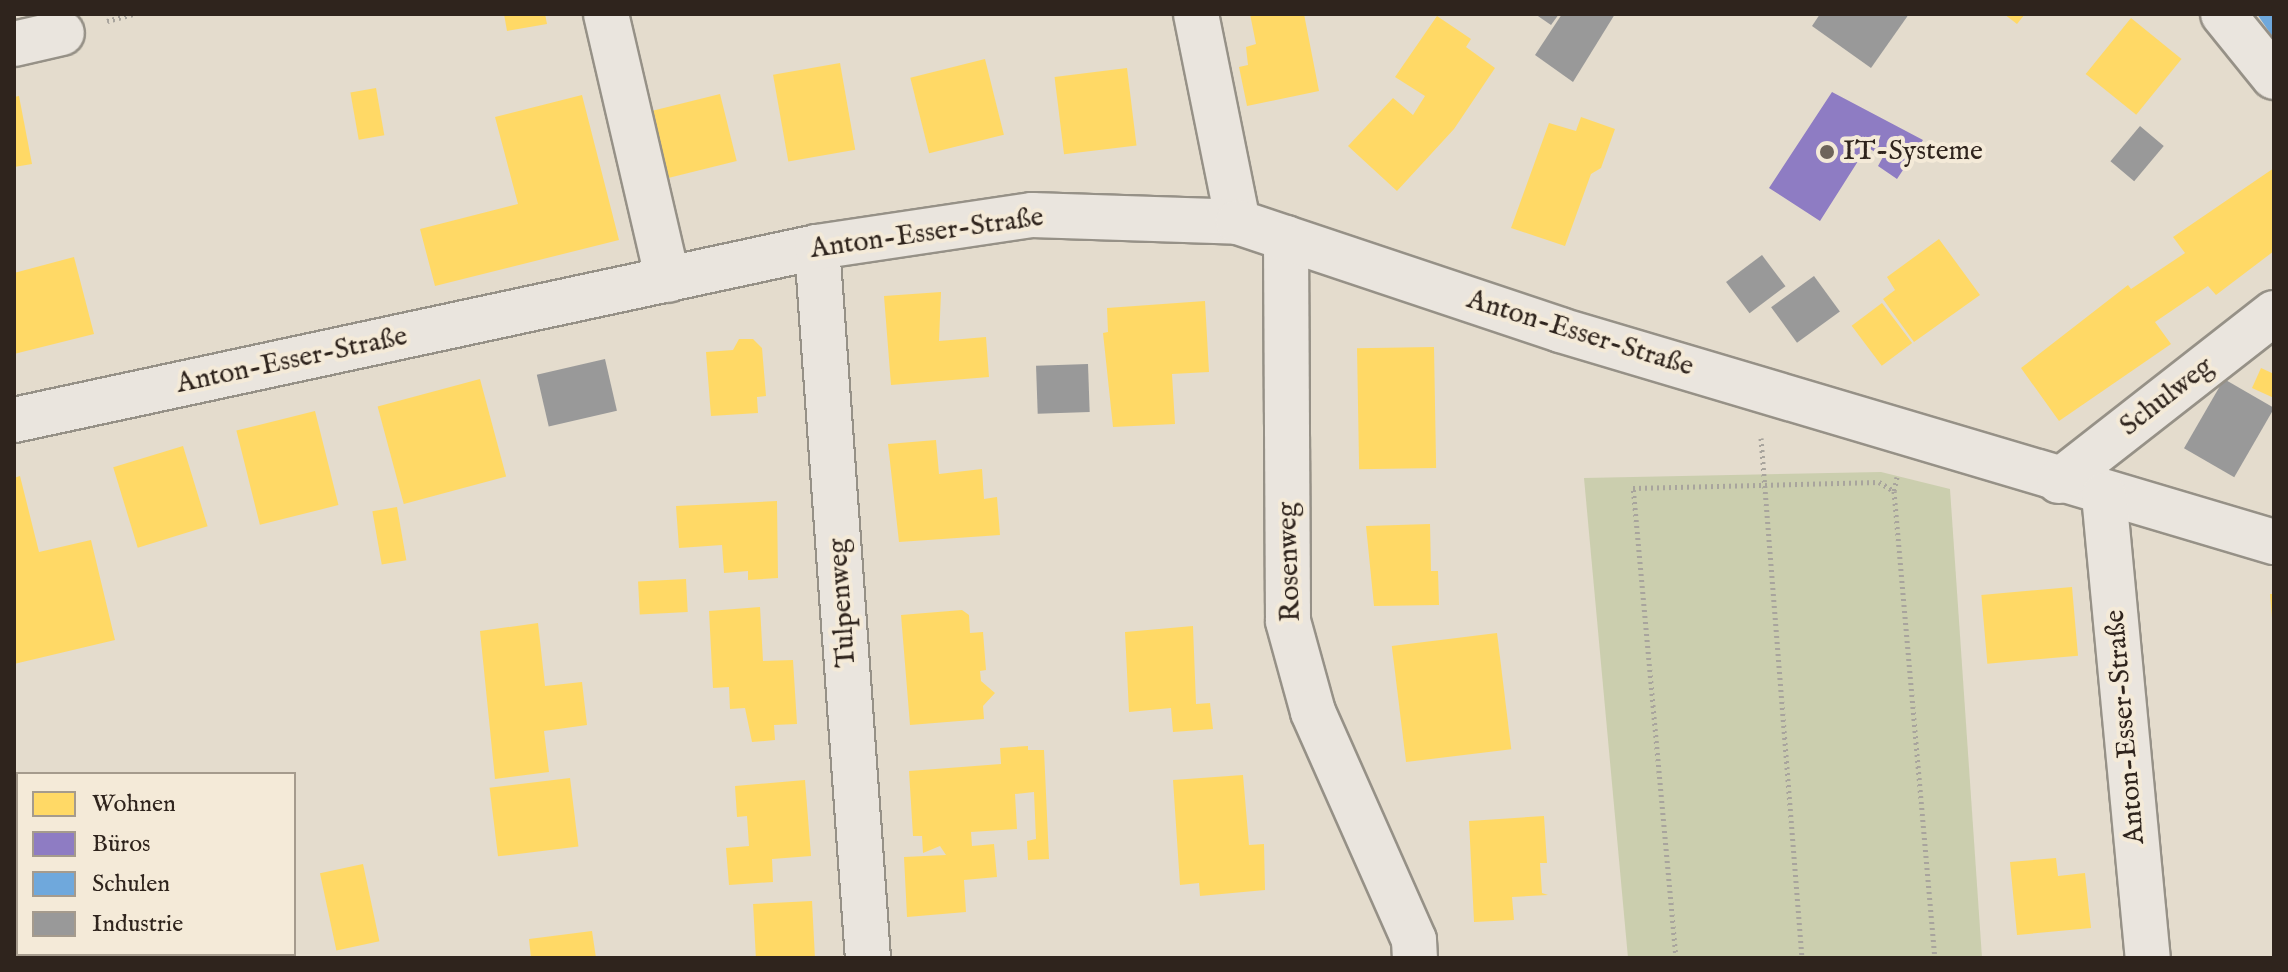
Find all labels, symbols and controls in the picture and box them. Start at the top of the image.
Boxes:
place label: IT-Systeme [1843,135,1983,169]
marker: IT-Systeme [1818,143,1836,161]
street label: Anton-Esser-Straße [808,201,1046,267]
street label: Anton-Esser-Straße [1463,284,1697,384]
street label: Anton-Esser-Straße [174,320,410,402]
street label: Schulweg [2114,350,2220,444]
street label: Rosenweg [1271,502,1309,622]
street label: Tulpenweg [822,537,864,669]
street label: Anton-Esser-Straße [2099,608,2153,846]
legend [16,772,296,956]
text: Wohnen [92,789,176,820]
text: Büros [92,829,151,860]
text: Schulen [92,869,170,900]
text: Industrie [92,909,183,940]

